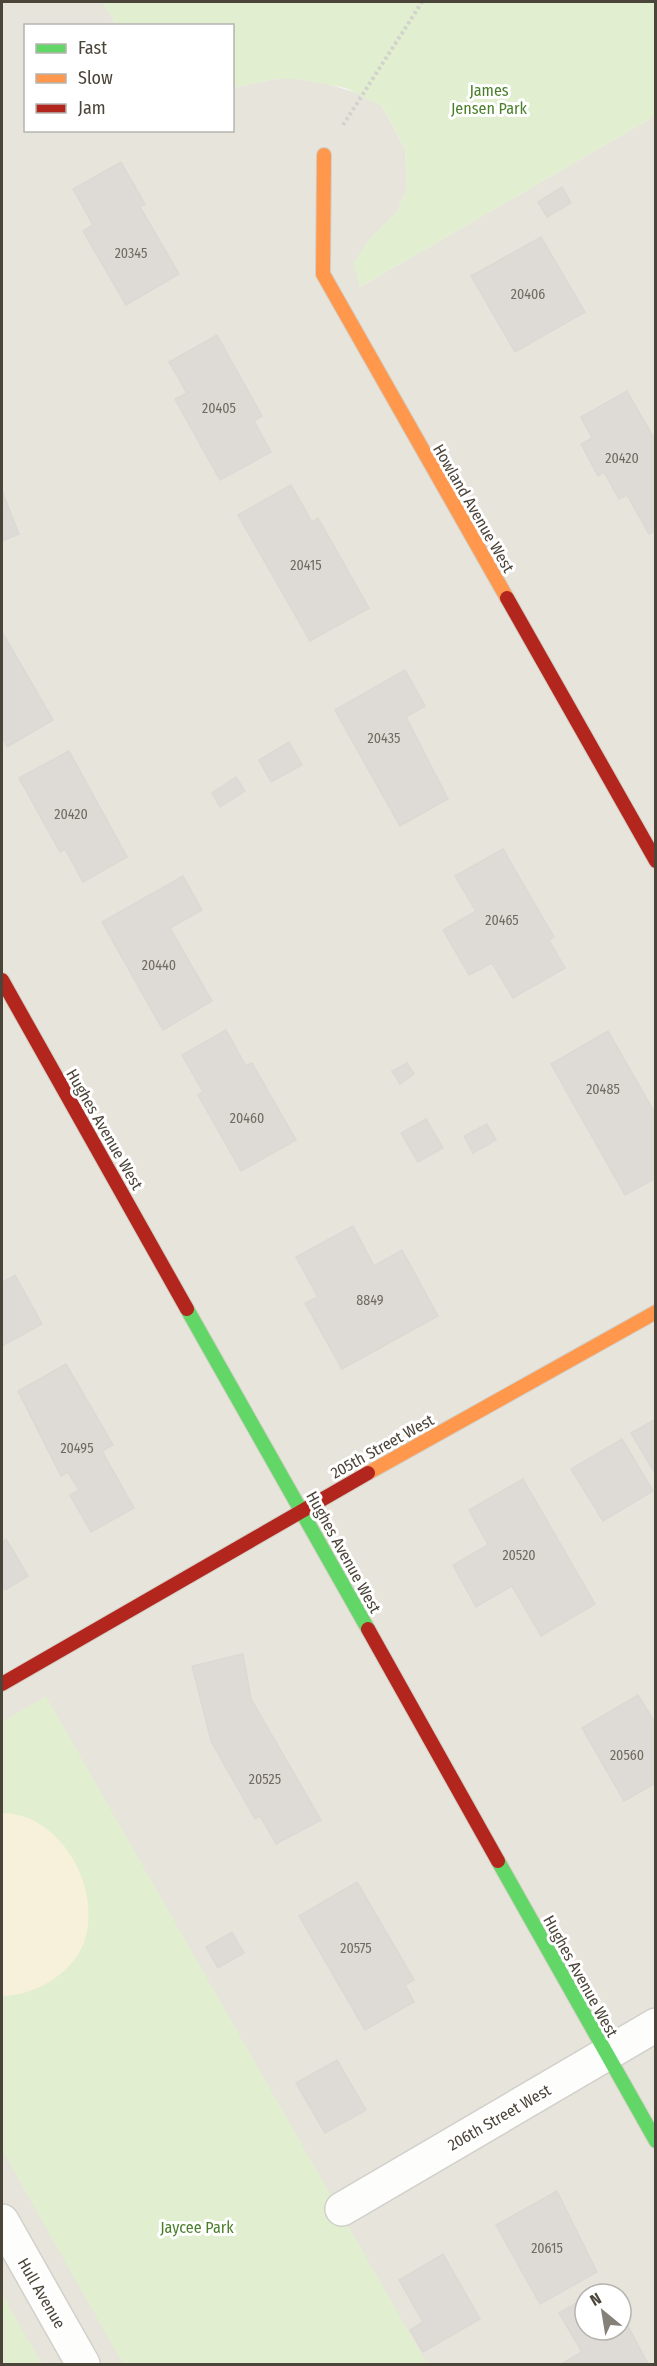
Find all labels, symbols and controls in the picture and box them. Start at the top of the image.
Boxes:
legend [24,24,234,132]
text: Fast [78,37,107,59]
text: Slow [78,67,113,89]
park label: James Jensen Park [451,81,528,118]
text: Jam [78,97,106,119]
house number: 20345 [115,245,147,262]
house number: 20406 [511,286,545,303]
house number: 20405 [202,400,236,417]
street label: Howland Avenue West [429,441,518,576]
house number: 20420 [605,450,639,467]
house number: 20415 [290,557,322,574]
house number: 20435 [368,730,400,747]
house number: 20420 [54,806,88,823]
house number: 20465 [485,912,519,929]
house number: 20440 [142,957,176,974]
street label: Hughes Avenue West [62,1066,147,1194]
house number: 20485 [586,1081,620,1098]
house number: 20460 [230,1110,264,1127]
house number: 8849 [356,1292,384,1309]
street label: 205th Street West [327,1410,438,1483]
house number: 20495 [60,1440,94,1457]
street label: Hughes Avenue West [302,1488,385,1617]
house number: 20520 [502,1547,536,1564]
house number: 20560 [610,1747,644,1764]
house number: 20525 [249,1771,281,1788]
street label: Hughes Avenue West [539,1912,622,2041]
house number: 20575 [340,1940,372,1957]
street label: 206th Street West [444,2080,555,2155]
park label: Jaycee Park [160,2218,234,2237]
house number: 20615 [531,2240,563,2257]
street label: Hull Avenue [14,2255,69,2332]
north arrow [573,2282,633,2342]
text: N [587,2289,605,2310]

